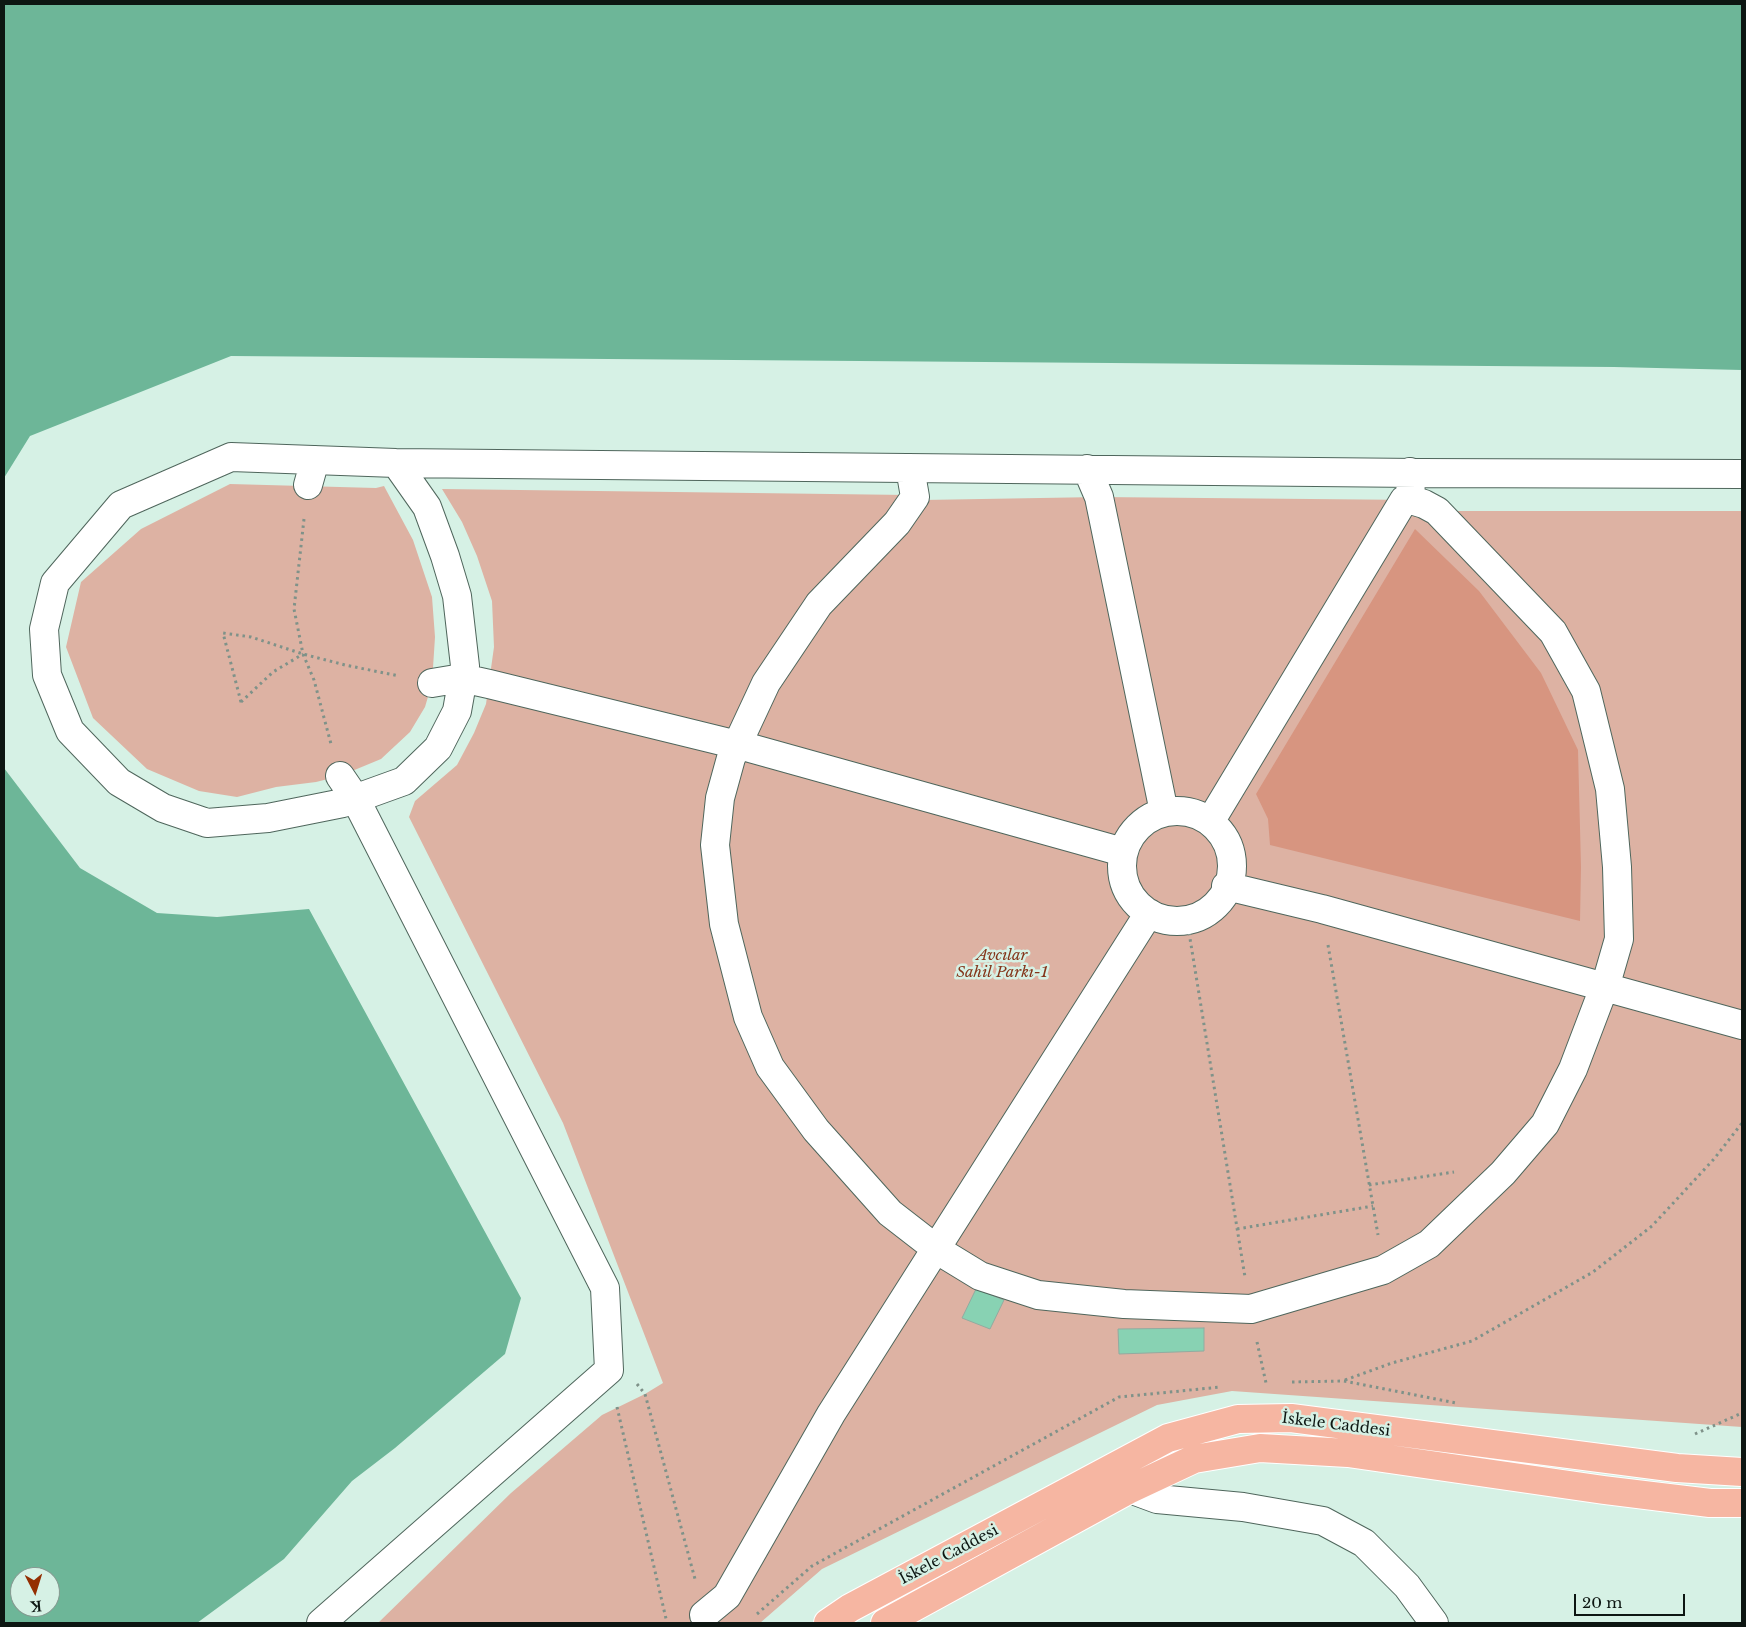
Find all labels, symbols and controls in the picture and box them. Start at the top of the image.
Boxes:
park label: Avcılar Sahil Parkı-1 [956,947,1048,982]
street label: İskele Caddesi [1281,1409,1391,1441]
street label: İskele Caddesi [897,1521,1001,1589]
north arrow [10,1567,60,1617]
scale bar [1576,1584,1687,1616]
text: 20 m [1582,1593,1622,1612]
text: K [30,1596,43,1615]

